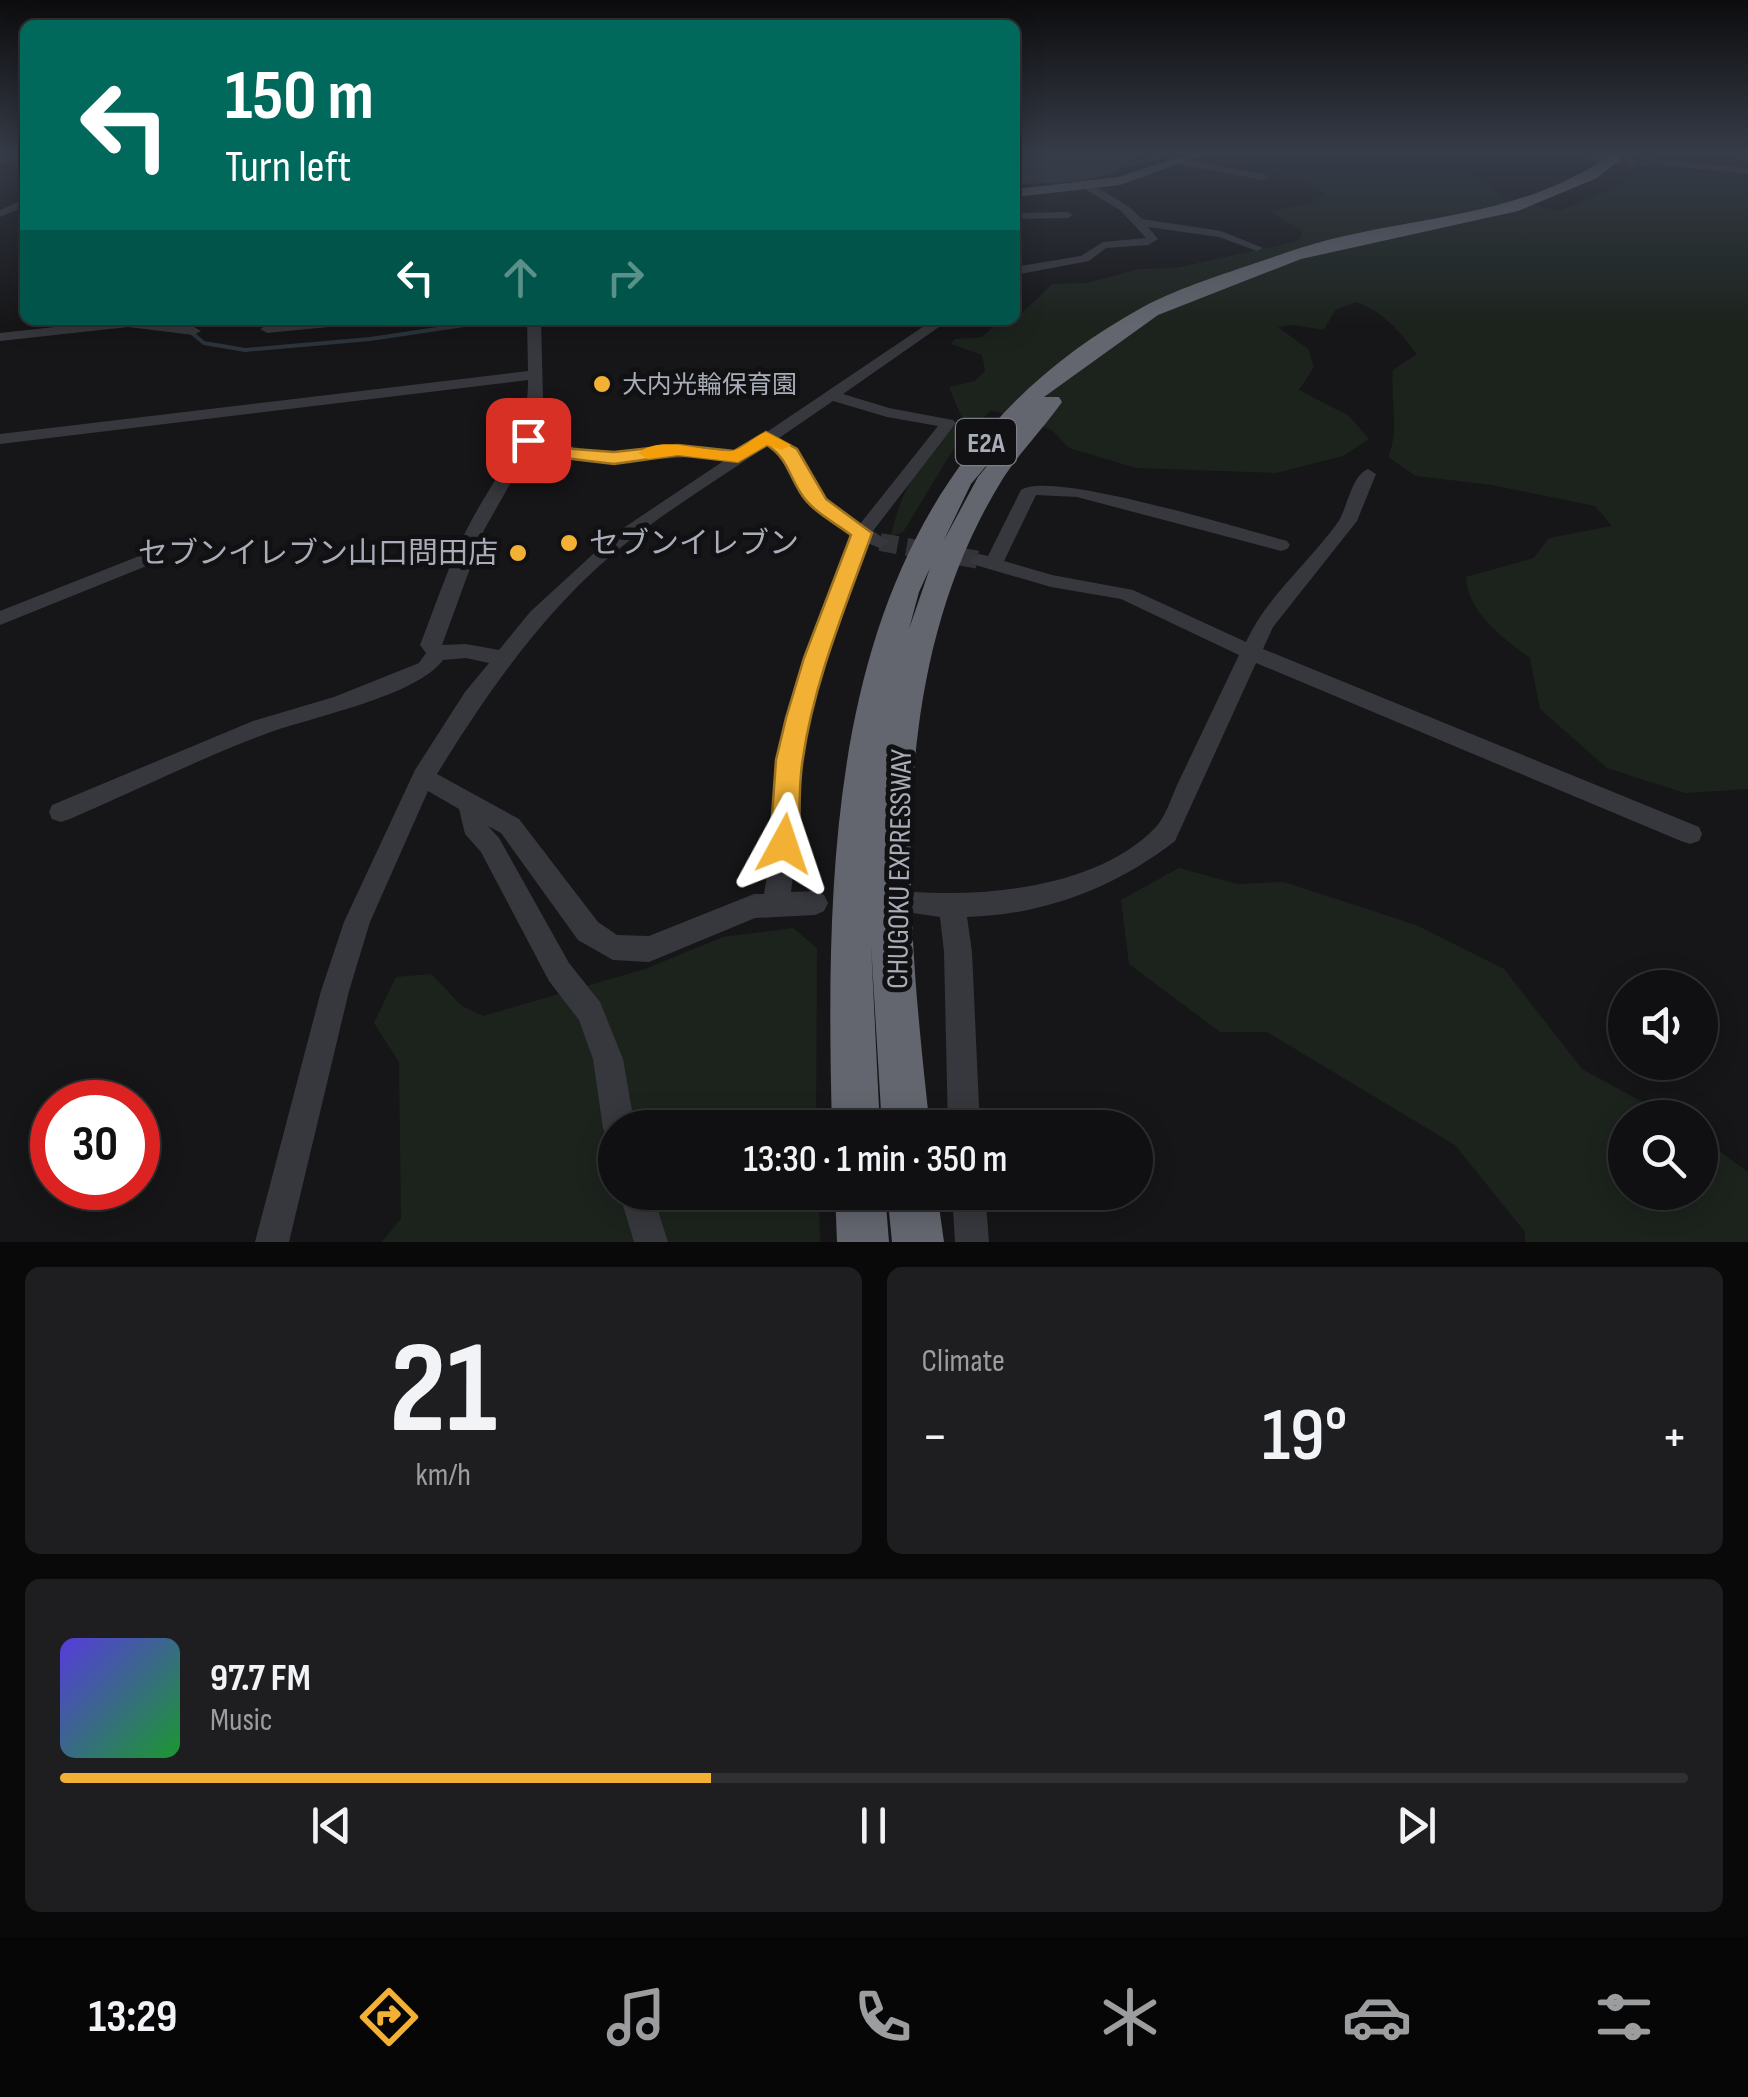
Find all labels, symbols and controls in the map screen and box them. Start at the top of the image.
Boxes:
text: 150 m [225,55,374,139]
icon: left [60,60,190,190]
text: Turn left [225,140,351,195]
icon: left [388,250,443,305]
icon: ahead [493,250,548,305]
icon: right [598,250,653,305]
place label: 大内光輪保育園 [622,370,797,401]
marker: 大内光輪保育園 [591,373,613,395]
pin [486,398,571,483]
icon: arrive [501,413,556,468]
road number: E2A [956,419,1016,465]
place label: セブンイレブン [589,526,799,562]
marker: セブンイレブン [558,532,580,554]
place label: セブンイレブン山口問田店 [138,536,498,572]
marker: セブンイレブン山口問田店 [507,542,529,564]
street label: CHUGOKU EXPRESSWAY [880,748,920,989]
position arrow [732,792,836,896]
map controls [1608,970,1718,1210]
button: sound [1608,970,1718,1080]
speed limit sign: 30 [30,1080,160,1210]
button: search [1608,1100,1718,1210]
text: 13:30 · 1 min · 350 m [744,1137,1007,1182]
text: 21 [389,1313,497,1469]
text: Climate [922,1342,1005,1381]
text: 19° [1262,1391,1348,1482]
text: − [922,1404,948,1471]
text: + [1661,1404,1688,1471]
text: km/h [416,1456,471,1495]
text: 97.7 FM [210,1656,311,1701]
text: Music [210,1701,273,1740]
icon: previous [304,1798,359,1853]
icon: pause [846,1798,901,1853]
icon: next [1389,1798,1444,1853]
icon: directions [354,1982,424,2052]
icon: music [601,1982,671,2052]
icon: phone [848,1982,918,2052]
icon: climate [1095,1982,1165,2052]
icon: car [1342,1982,1412,2052]
icon: filters [1589,1982,1659,2052]
text: 13:29 [89,1990,177,2045]

